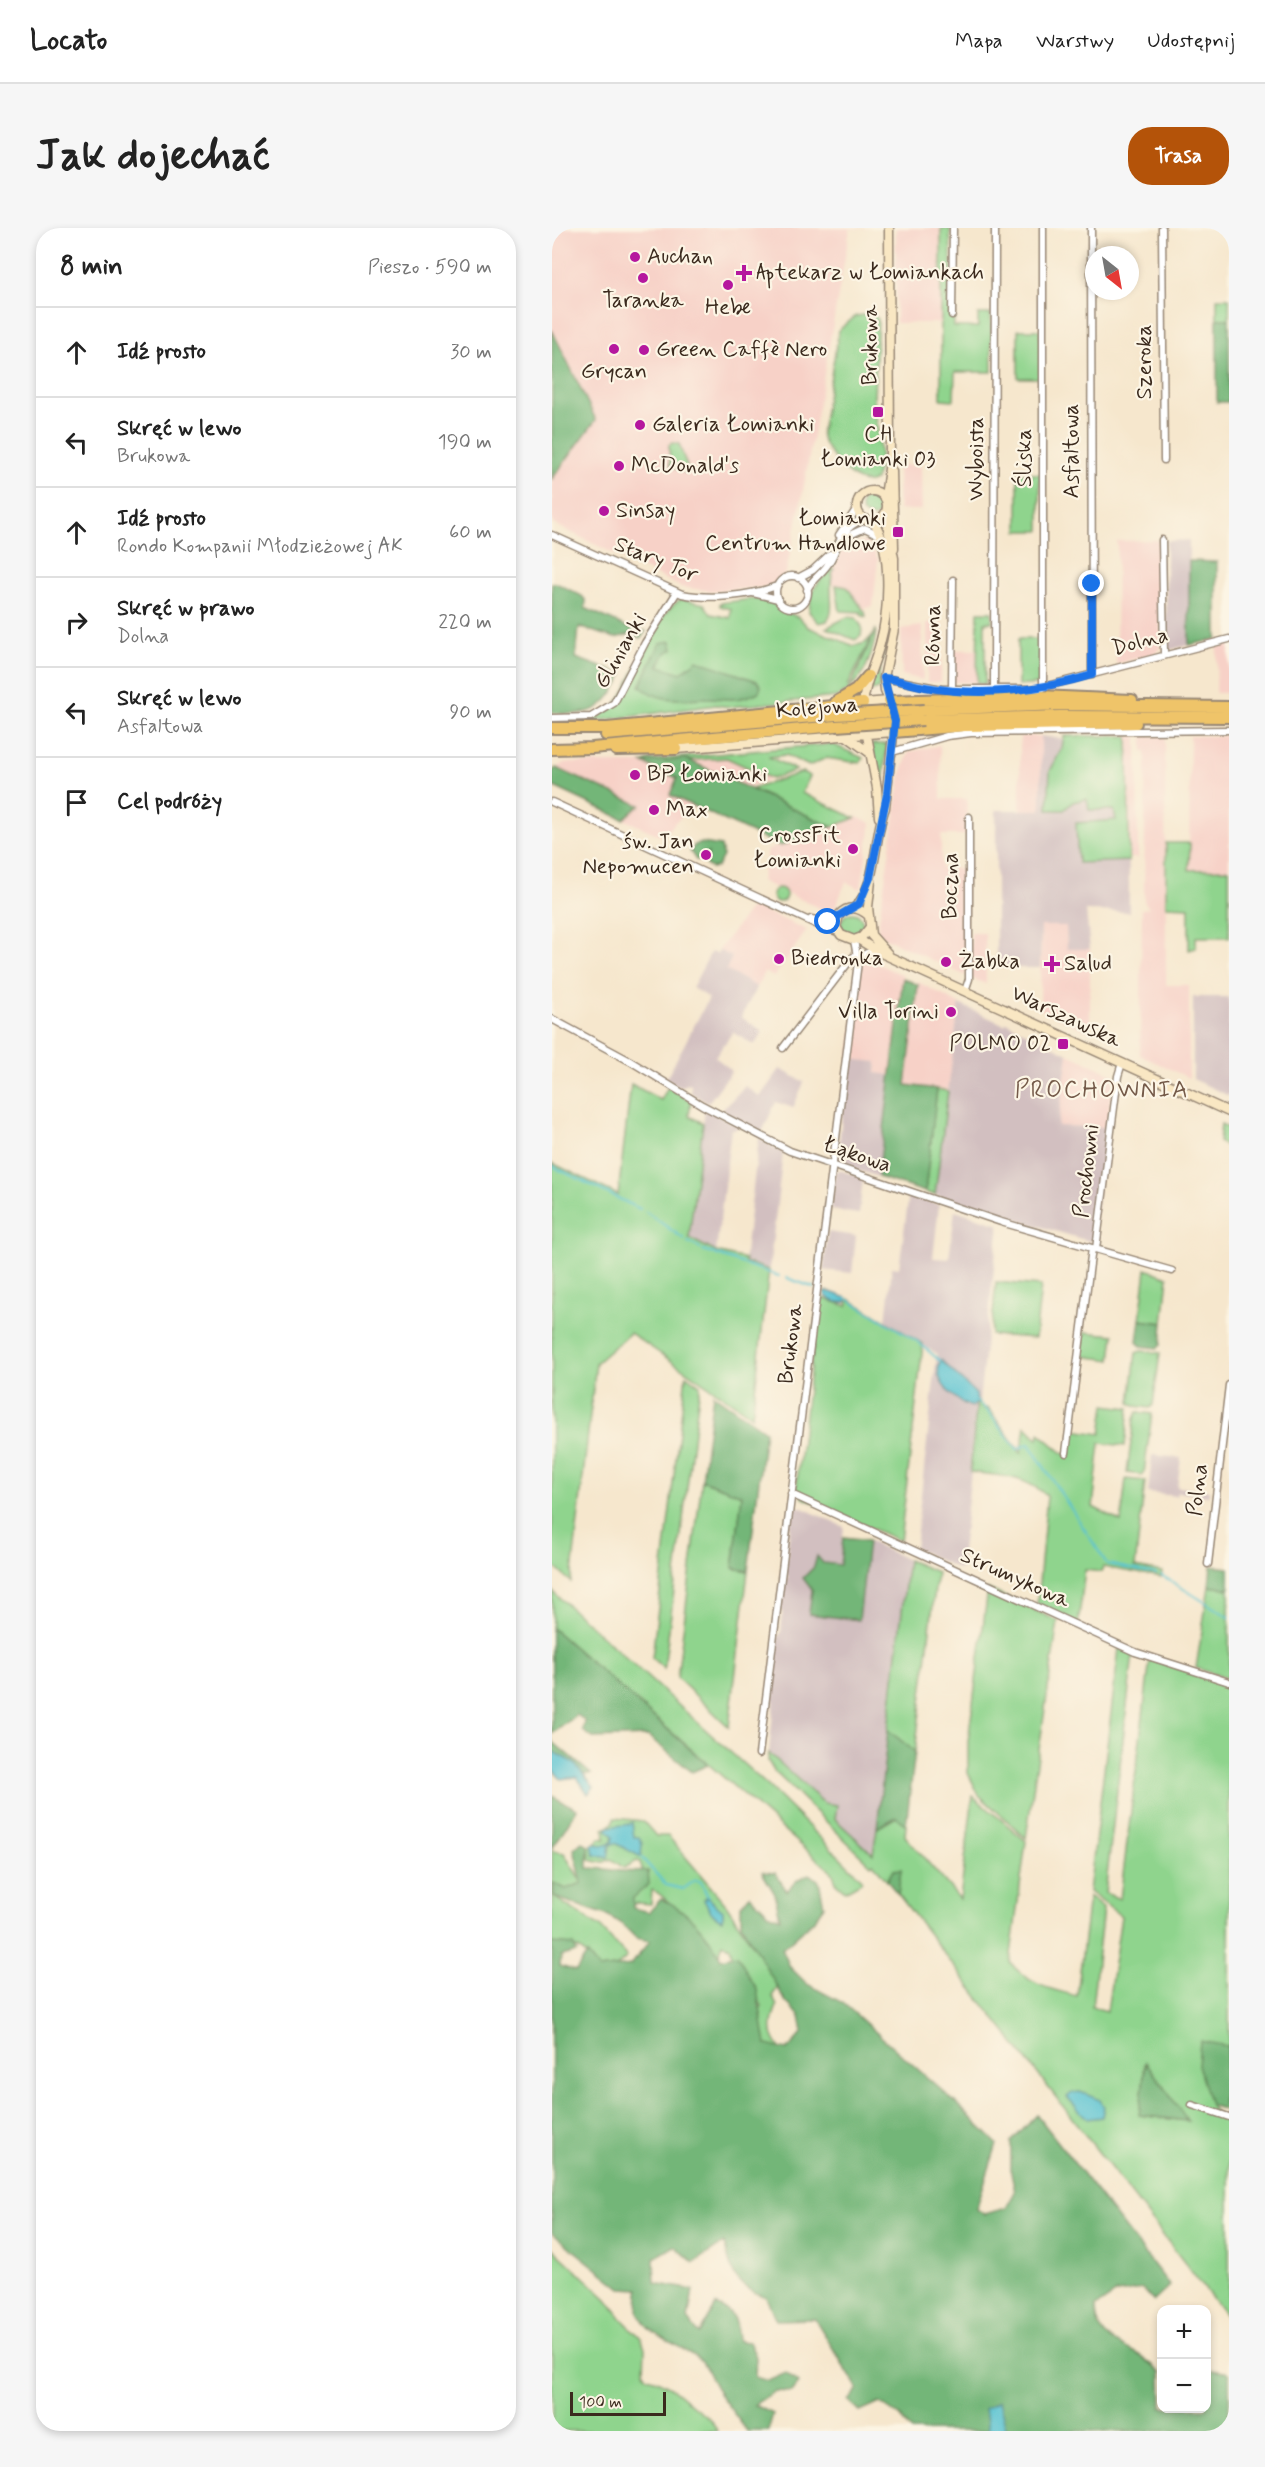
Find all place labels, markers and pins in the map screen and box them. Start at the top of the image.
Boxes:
place label: Auchan [647,243,713,271]
marker: Auchan [628,250,642,264]
place label: Aptekarz w Łomiankach [756,259,984,289]
marker: Aptekarz w Łomiankach [737,266,751,280]
marker: Taranka [636,271,650,285]
marker: Hebe [721,278,735,292]
place label: Taranka [602,287,685,315]
place label: Hebe [705,294,751,322]
place label: Green Caffè Nero [656,336,827,364]
marker: Grycan [607,342,621,356]
marker: Green Caffè Nero [637,343,651,357]
place label: Grycan [581,358,647,386]
marker: CH Łomianki 03 [871,405,885,419]
place label: Galeria Łomianki [652,411,814,439]
marker: Galeria Łomianki [633,418,647,432]
place label: CH Łomianki 03 [820,421,936,474]
place label: McDonald's [631,452,739,480]
marker: McDonald's [612,459,626,473]
place label: Sinsay [616,497,675,525]
marker: Sinsay [597,504,611,518]
place label: Łomianki Centrum Handlowe [705,505,886,558]
marker: Łomianki Centrum Handlowe [891,525,905,539]
place label: BP Łomianki [647,761,767,789]
marker: BP Łomianki [628,768,642,782]
place label: Max [666,796,708,824]
marker: Max [647,803,661,817]
place label: CrossFit Łomianki [753,822,841,875]
place label: św. Jan Nepomucen [582,828,694,881]
marker: CrossFit Łomianki [846,842,860,856]
marker: św. Jan Nepomucen [699,848,713,862]
place label: Biedronka [791,945,883,973]
place label: Żabka [958,948,1020,976]
place label: Salud [1064,950,1112,978]
marker: Biedronka [772,952,786,966]
marker: Żabka [939,955,953,969]
marker: Salud [1045,957,1059,971]
place label: Villa Torini [838,998,939,1026]
marker: Villa Torini [944,1005,958,1019]
place label: POLMO 02 [949,1030,1051,1058]
marker: POLMO 02 [1056,1037,1070,1051]

